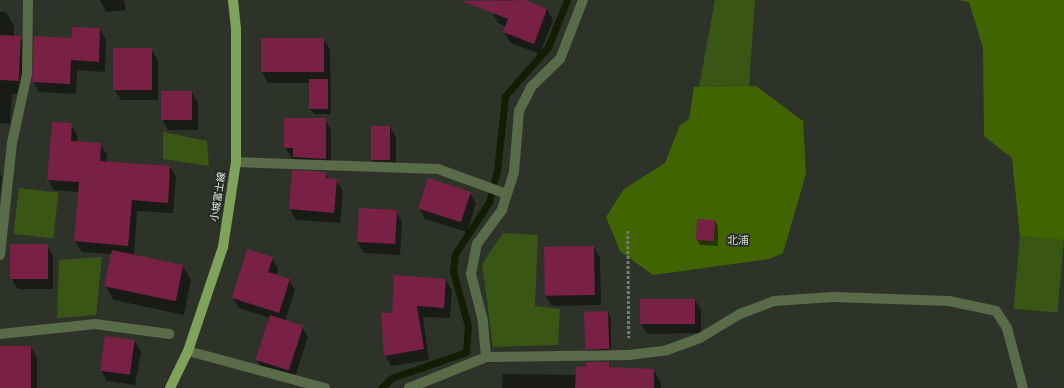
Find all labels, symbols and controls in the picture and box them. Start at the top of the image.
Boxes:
street label: 小城富士線 [209,171,229,223]
district label: 北浦 [727,234,749,248]

